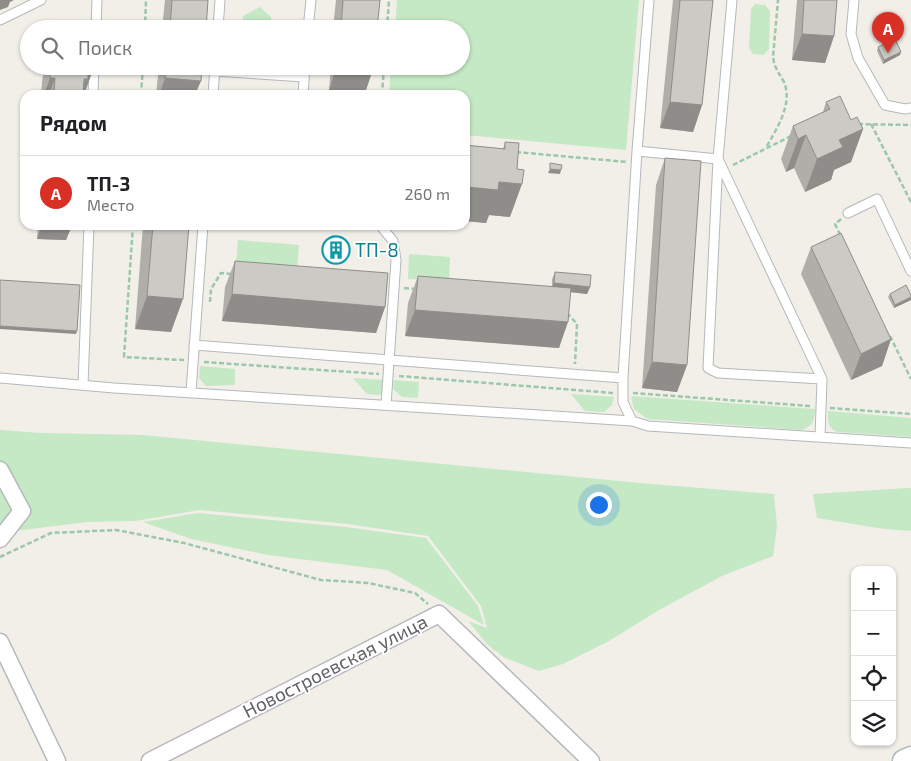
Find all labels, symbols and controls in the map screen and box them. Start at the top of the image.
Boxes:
pin: A [872,12,904,53]
search box [20,20,470,75]
icon: search [38,34,66,62]
text: Поиск [78,36,132,59]
text: Рядом [40,110,107,135]
text: ТП-3 [87,172,130,195]
text: A [51,184,61,203]
text: 260 m [405,184,450,203]
text: Место [87,195,134,214]
building icon: ТП-8 [321,235,351,265]
place label: ТП-8 [355,238,399,261]
your location [586,492,612,518]
map controls [851,566,896,746]
button: + [851,566,896,611]
street label: Новостроевская улица [239,609,431,723]
button: − [851,611,896,656]
button: locate [851,656,896,701]
button: layers [851,701,896,746]

